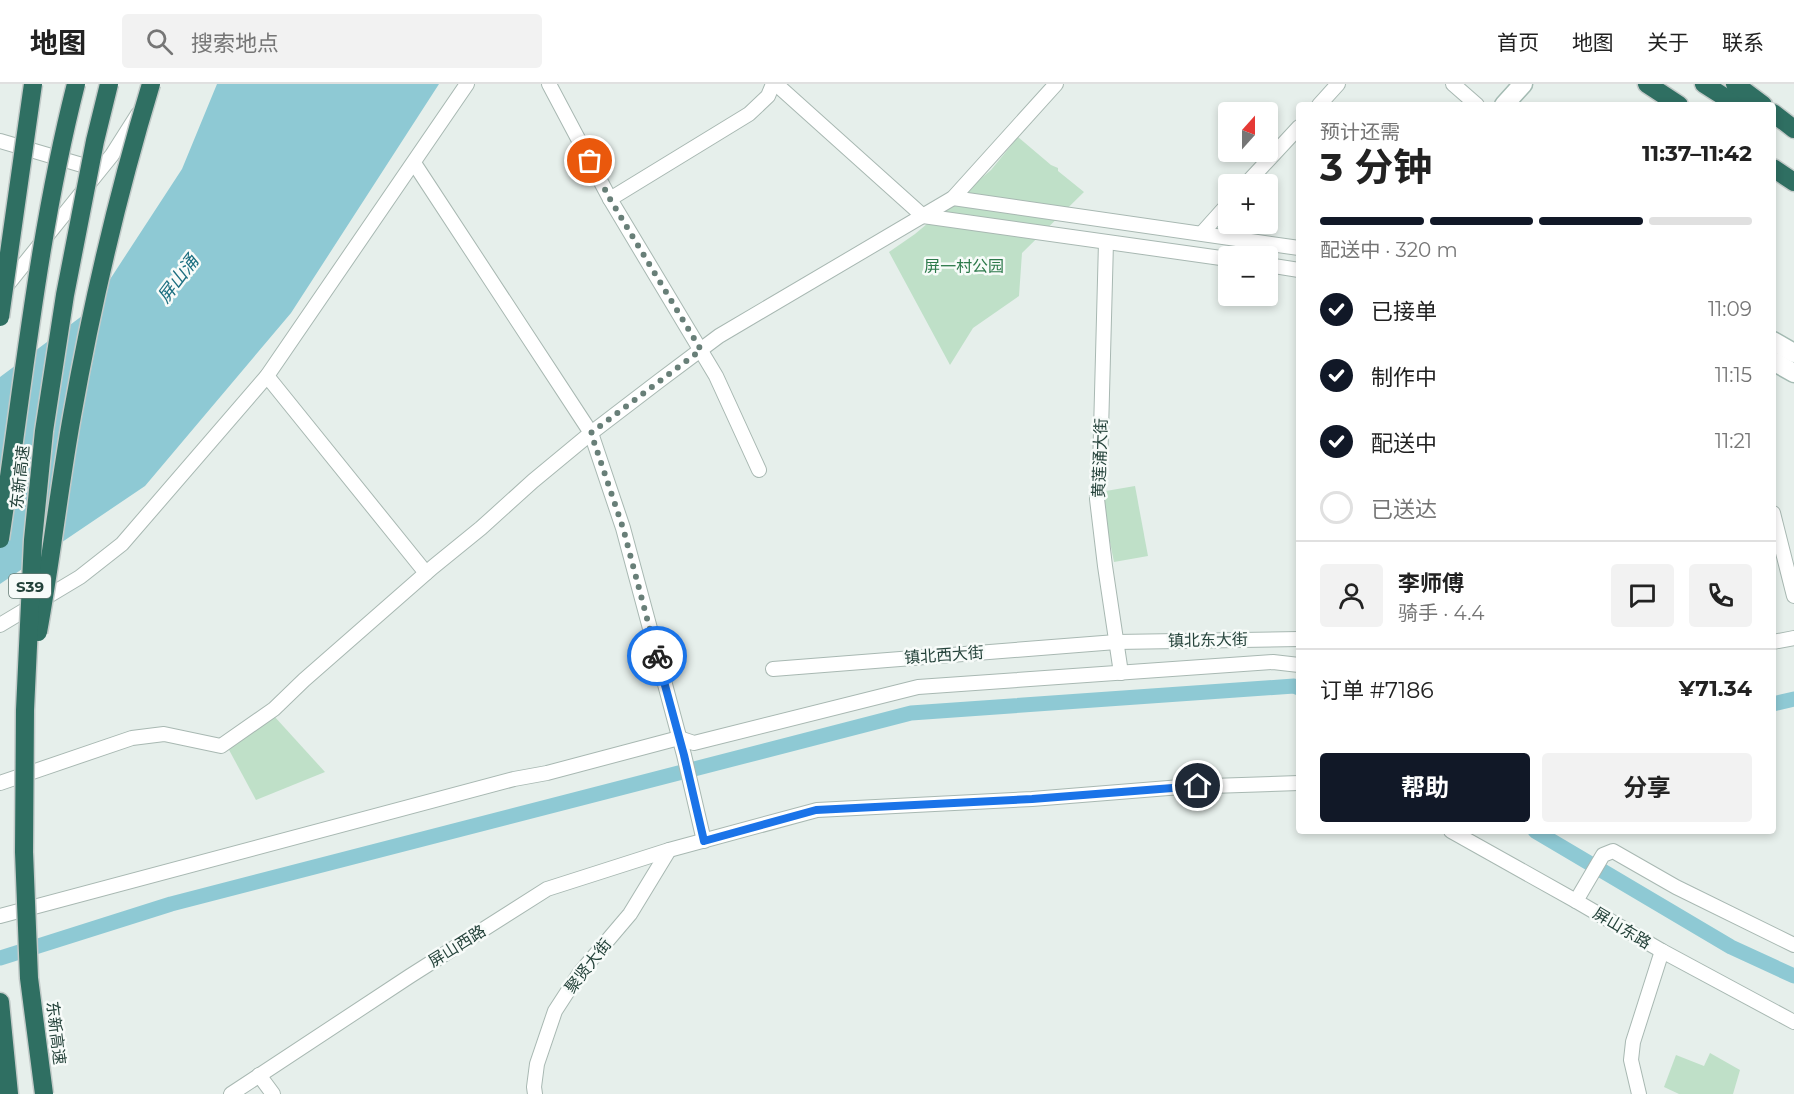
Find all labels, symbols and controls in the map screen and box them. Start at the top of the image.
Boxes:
search box [122,14,542,68]
icon: search [143,25,176,58]
text: 地图 [30,26,86,60]
text: 搜索地点 [191,30,279,57]
text: 首页 [1497,30,1539,55]
text: 地图 [1572,30,1614,55]
text: 关于 [1647,30,1689,55]
text: 联系 [1722,30,1764,55]
north arrow [1218,102,1278,162]
map controls [1218,102,1278,306]
text: 预计还需 [1320,120,1400,144]
pin [564,135,615,186]
text: 11:37–11:42 [1642,140,1752,167]
text: 3 分钟 [1320,143,1432,191]
icon: bag [573,144,606,177]
button: + [1218,174,1278,234]
text: 配送中 · 320 m [1320,238,1458,262]
button: − [1218,246,1278,306]
water label: 屏山涌 [153,249,204,307]
park label: 屏一村公园 [924,257,1004,276]
icon: check [1320,293,1353,326]
text: 11:09 [1708,297,1752,321]
text: 已接单 [1371,298,1437,325]
icon: check [1320,359,1353,392]
text: 11:15 [1715,363,1752,387]
text: 制作中 [1371,364,1437,391]
street label: 黄莲涌大街 [1089,418,1111,498]
icon: check [1320,425,1353,458]
text: 11:21 [1715,429,1752,453]
text: 配送中 [1371,430,1437,457]
street label: 东新高速 [7,444,33,510]
text: 已送达 [1371,496,1437,523]
button: person [1320,564,1383,627]
button: chat [1611,564,1674,627]
button: phone [1689,564,1752,627]
text: 李师傅 [1398,570,1464,597]
road number: S39 [9,574,51,598]
text: 骑手 · 4.4 [1398,601,1484,625]
courier [627,626,687,686]
street label: 镇北东大街 [1168,630,1248,650]
icon: bike [641,640,674,673]
street label: 镇北西大街 [903,643,985,667]
text: ¥71.34 [1679,675,1752,702]
text: 订单 #7186 [1320,677,1434,704]
button: 帮助 [1320,753,1530,822]
button: 分享 [1542,753,1752,822]
pin [1172,760,1223,811]
icon: home [1181,769,1214,802]
street label: 屏山东路 [1590,903,1654,953]
street label: 屏山西路 [425,921,489,971]
street label: 聚贤大街 [561,935,615,997]
street label: 东新高速 [43,1000,69,1066]

